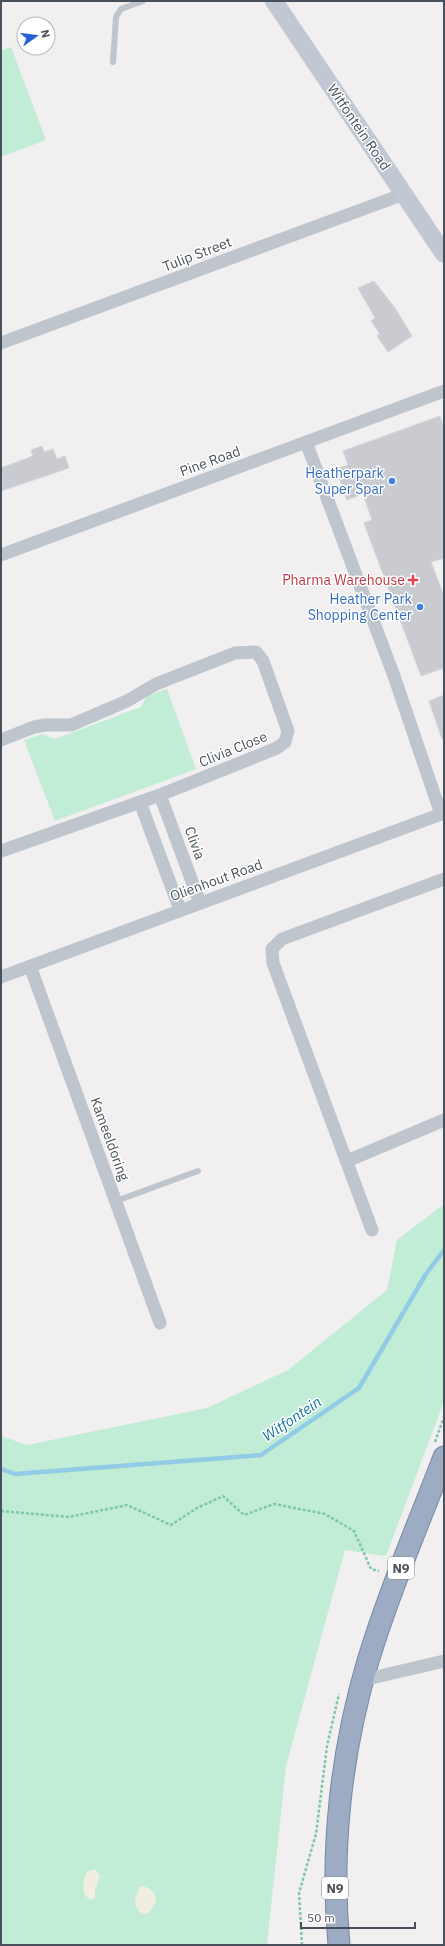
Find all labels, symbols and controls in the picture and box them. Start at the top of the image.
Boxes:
north arrow [16,16,56,56]
text: N [38,28,53,39]
street label: Witfontein Road [323,80,395,174]
street label: Tulip Street [160,233,234,275]
street label: Pine Road [177,442,243,480]
place label: Heatherpark Super Spar [305,464,385,498]
marker: Heatherpark Super Spar [387,476,397,486]
place label: Pharma Warehouse [282,571,405,589]
marker: Pharma Warehouse [408,575,418,585]
place label: Heather Park Shopping Center [308,590,413,624]
marker: Heather Park Shopping Center [415,602,425,612]
street label: Clivia Close [196,727,270,771]
street label: Clivia [181,824,209,862]
street label: Olienhout Road [167,855,265,905]
street label: Kameeldoring [87,1095,134,1184]
water label: Witfontein [258,1392,325,1445]
road number: N9 [388,1557,414,1579]
road number: N9 [322,1877,348,1899]
scale bar [301,1904,415,1930]
text: 50 m [307,1910,335,1925]

